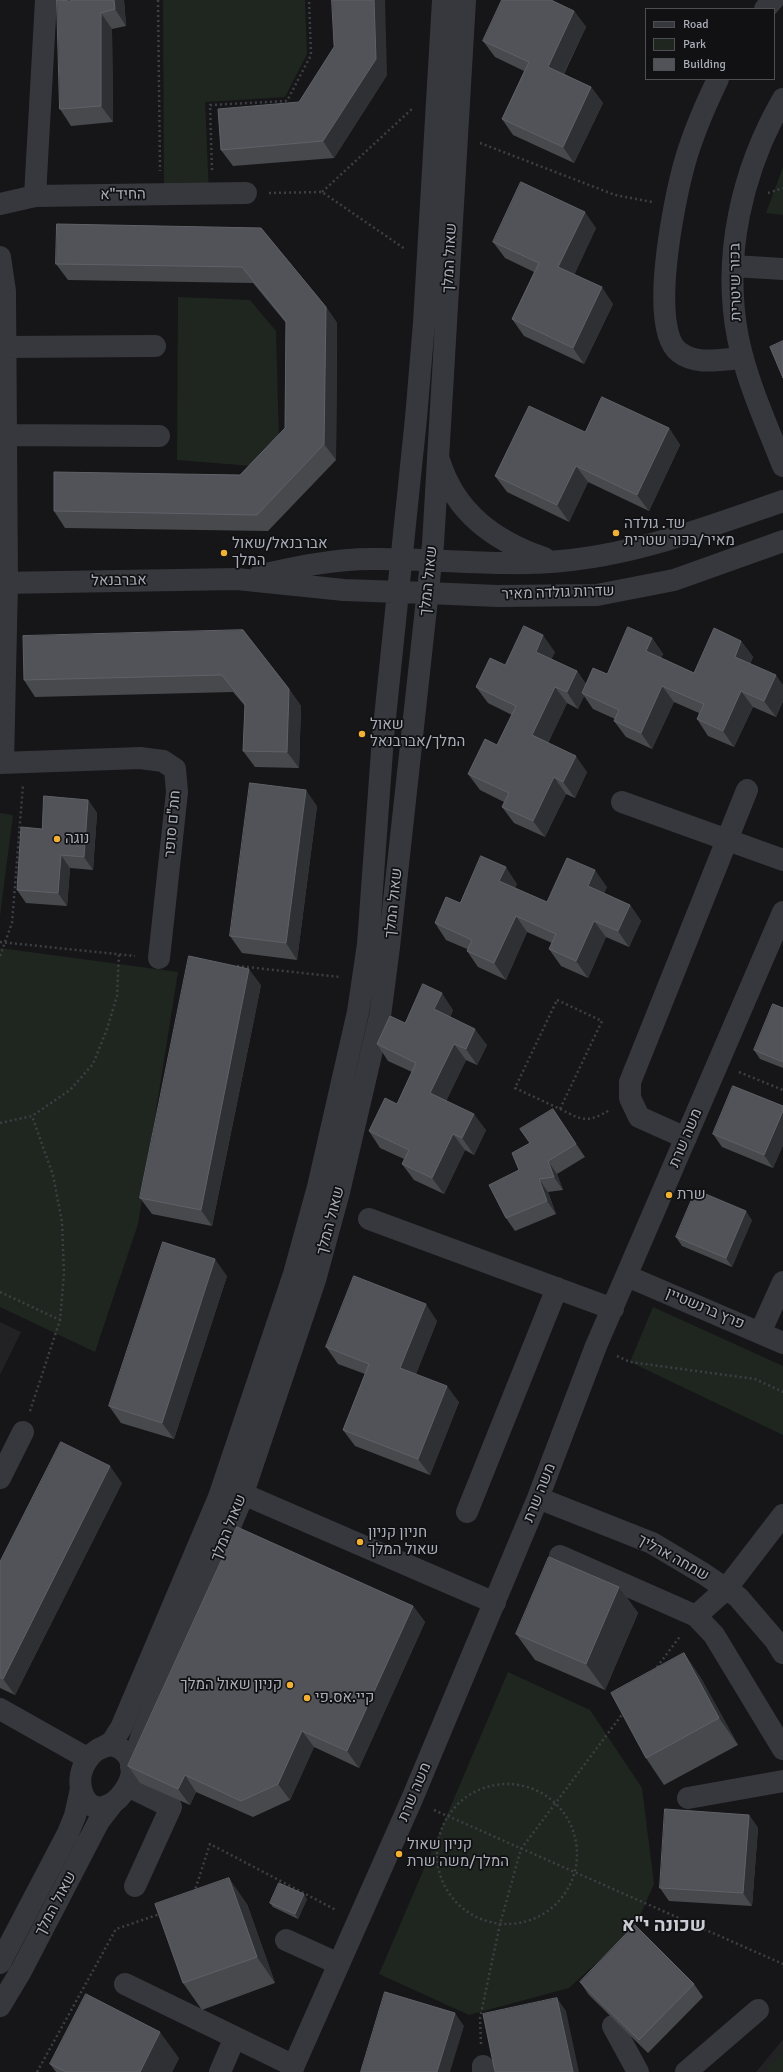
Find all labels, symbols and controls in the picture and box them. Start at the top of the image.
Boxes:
legend [645,8,775,80]
text: Road [683,17,709,32]
text: Park [683,37,706,52]
text: Building [683,57,726,72]
street label: החיד"א [100,186,146,204]
street label: שאול המלך [439,222,461,294]
street label: בכור שיטרית [726,243,746,321]
place label: שד. גולדה מאיר/בכור שטרית [624,515,735,550]
marker: שד. גולדה מאיר/בכור שטרית [611,528,621,538]
place label: אברבנאל/שאול המלך [232,535,328,570]
street label: שאול המלך [416,545,442,617]
marker: אברבנאל/שאול המלך [219,548,229,558]
street label: אברבנאל [91,572,147,590]
street label: שדרות גולדה מאיר [501,582,615,604]
place label: שאול המלך/אברבנאל [370,716,465,751]
marker: שאול המלך/אברבנאל [357,729,367,739]
street label: חת"ם סופר [161,789,185,859]
place label: נוגה [65,830,89,848]
marker: נוגה [52,834,62,844]
street label: שאול המלך [381,867,407,939]
street label: משה שרת [666,1106,706,1170]
street label: שאול המלך [313,1185,349,1257]
place label: שרת [677,1186,706,1204]
marker: שרת [664,1190,674,1200]
street label: פרץ ברנשטיין [663,1284,747,1334]
street label: משה שרת [520,1461,560,1525]
street label: שאול המלך [207,1492,251,1564]
place label: חניון קניון שאול המלך [368,1524,438,1559]
street label: שמחה ארליך [634,1531,712,1585]
marker: חניון קניון שאול המלך [355,1537,365,1547]
place label: קניון שאול המלך [180,1676,282,1694]
marker: קניון שאול המלך [285,1680,295,1690]
place label: קיי.אס.פי [315,1689,374,1707]
marker: קיי.אס.פי [302,1693,312,1703]
street label: משה שרת [395,1760,435,1824]
place label: קניון שאול המלך/משה שרת [407,1836,509,1871]
marker: קניון שאול המלך/משה שרת [394,1849,404,1859]
street label: שאול המלך [32,1869,80,1939]
district label: שכונה י"א [622,1915,706,1937]

